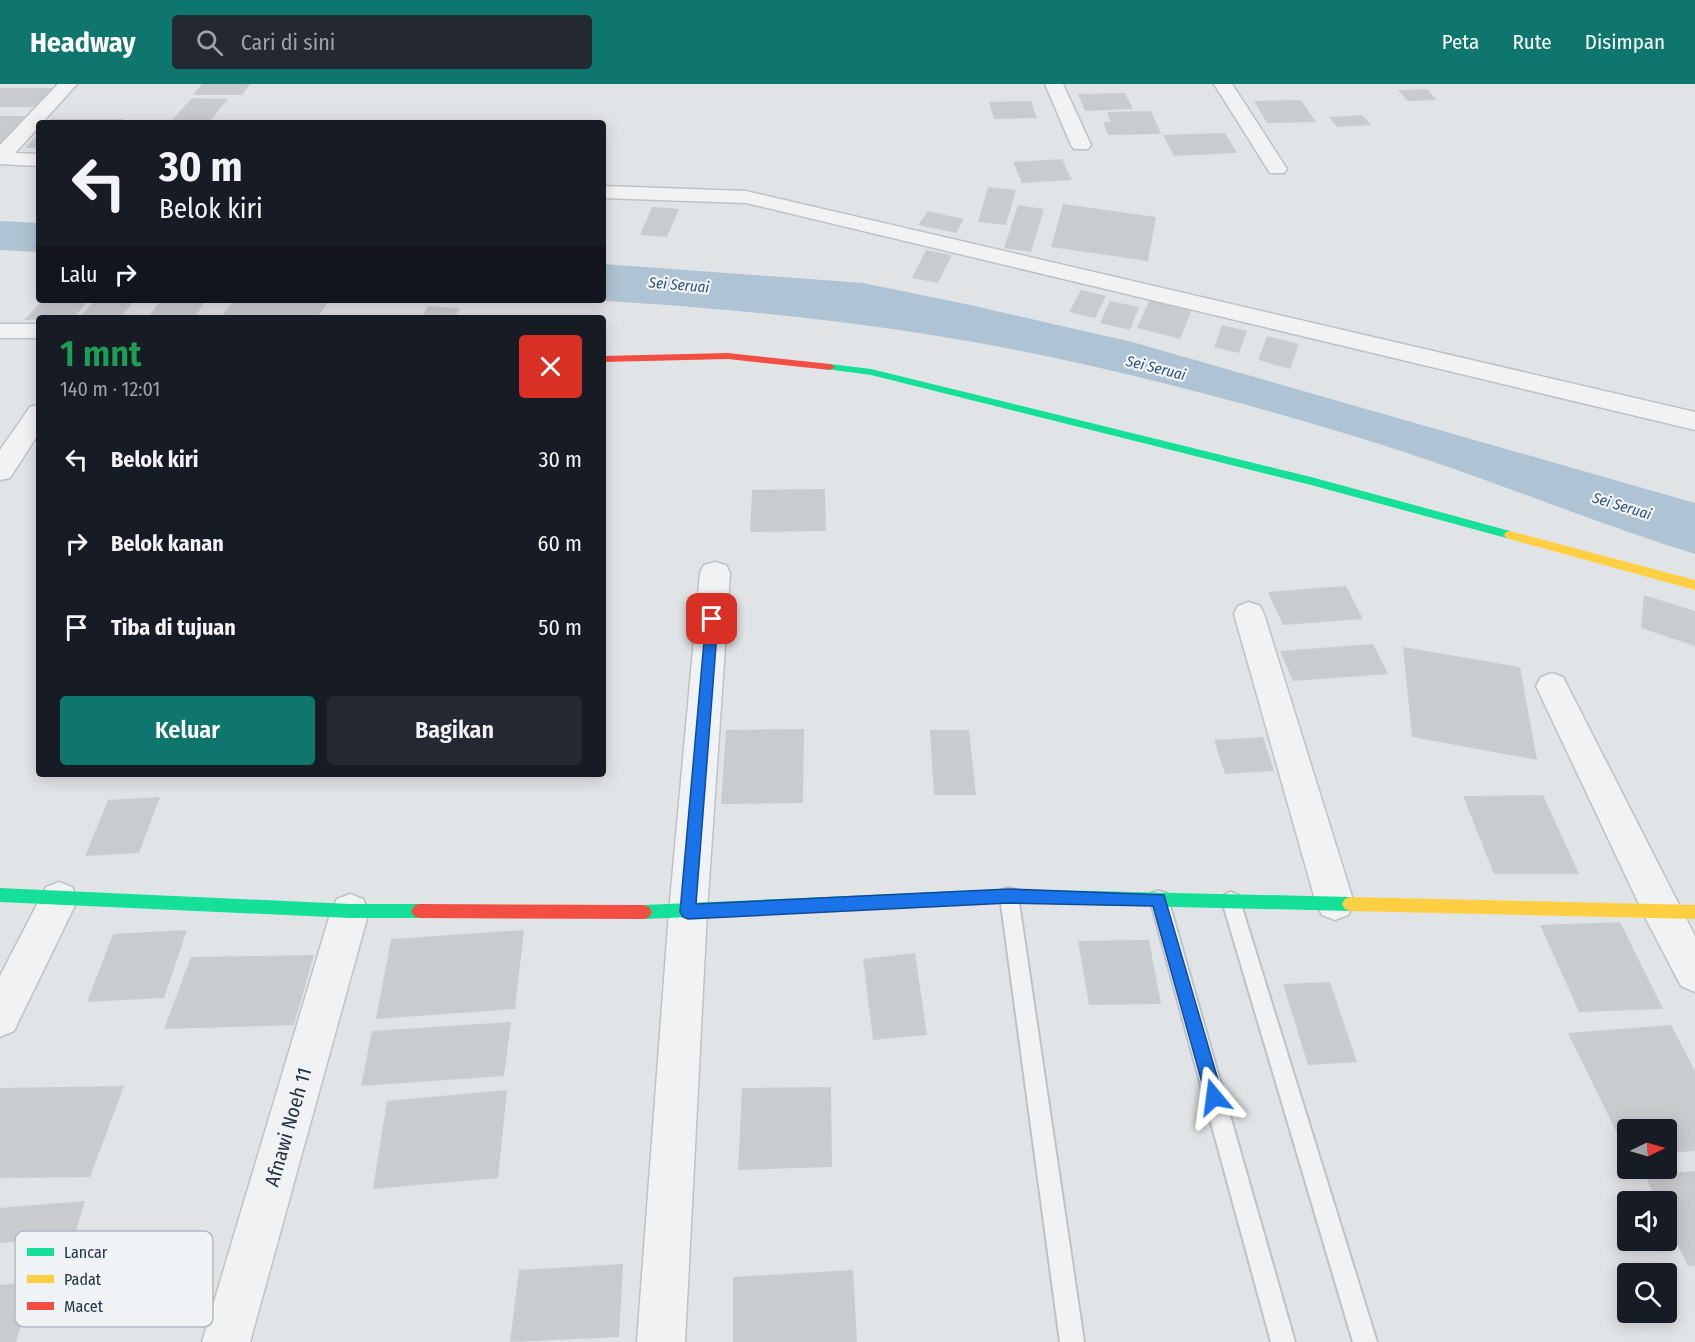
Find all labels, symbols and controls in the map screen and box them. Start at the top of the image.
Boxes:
search box [172,15,592,69]
text: Headway [30,26,136,59]
icon: search [193,26,226,59]
text: Cari di sini [241,29,335,56]
text: Peta [1442,29,1479,55]
text: Rute [1512,29,1552,55]
text: Disimpan [1585,29,1665,55]
text: 30 m [159,142,243,192]
icon: left [60,144,138,222]
text: Belok kiri [159,193,263,225]
icon: right [109,258,142,291]
text: Lalu [60,261,97,288]
water label: Sei Seruai [647,273,710,297]
text: 1 mnt [60,332,142,376]
button: close [519,335,582,398]
water label: Sei Seruai [1123,352,1188,384]
text: 140 m · 12:01 [60,377,160,401]
icon: left [60,443,93,476]
text: Belok kiri [111,446,199,473]
text: 30 m [539,446,582,473]
water label: Sei Seruai [1589,488,1654,524]
icon: right [60,527,93,560]
text: Belok kanan [111,530,224,557]
text: 60 m [538,530,582,557]
pin [686,593,737,644]
icon: arrive [695,602,728,635]
icon: arrive [60,611,93,644]
text: Tiba di tujuan [111,614,236,641]
text: 50 m [538,614,582,641]
button: Keluar [60,696,315,765]
button: Bagikan [327,696,582,765]
street label: Afnawi Noeh 11 [260,1065,316,1189]
position arrow [1182,1065,1246,1129]
north arrow [1617,1119,1677,1179]
map controls [1617,1119,1677,1323]
button: sound [1617,1191,1677,1251]
legend [15,1231,213,1327]
text: Lancar [64,1243,108,1262]
button: search [1617,1263,1677,1323]
text: Padat [64,1270,102,1289]
text: Macet [64,1297,104,1316]

